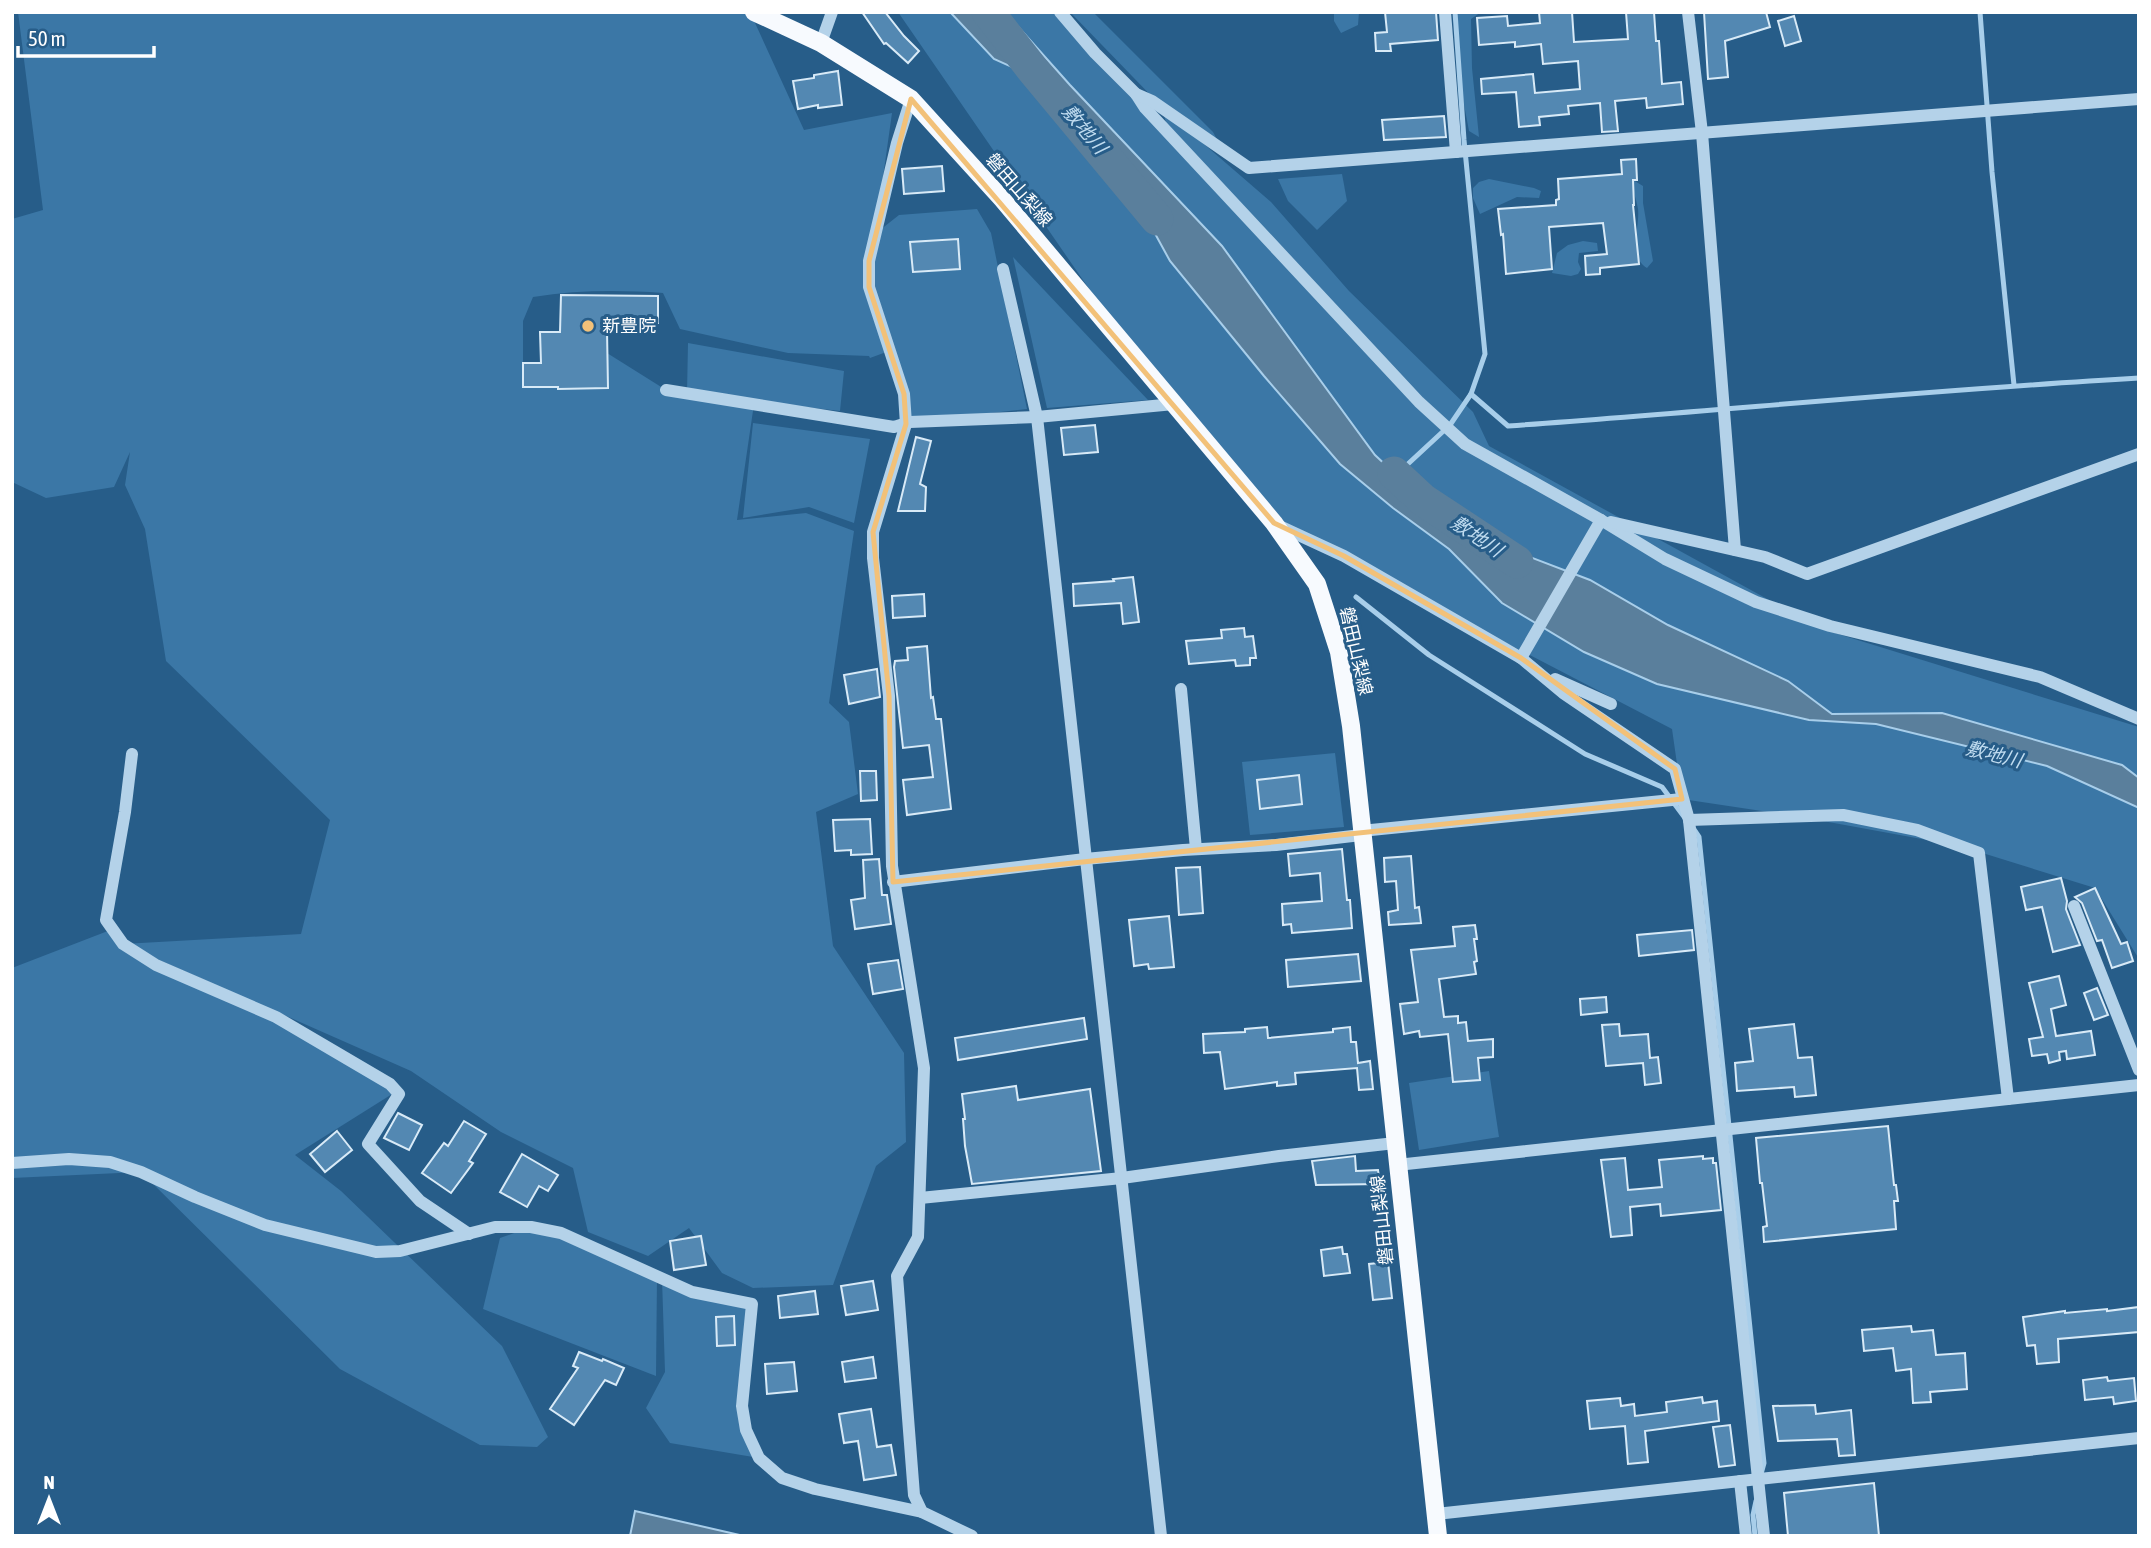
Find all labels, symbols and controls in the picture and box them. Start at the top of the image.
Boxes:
scale bar [18,14,154,58]
text: 50 m [28,26,66,50]
water label: 敷地川 [1058,100,1113,159]
street label: 磐田山梨線 [982,149,1057,231]
place label: 新豊院 [602,315,656,336]
marker: 新豊院 [580,318,596,334]
water label: 敷地川 [1447,511,1508,562]
street label: 磐田山梨線 [1336,605,1377,697]
water label: 敷地川 [1964,736,2026,772]
street label: 磐田山梨線 [1366,1174,1397,1266]
north arrow [14,1464,84,1534]
text: N [43,1471,55,1493]

